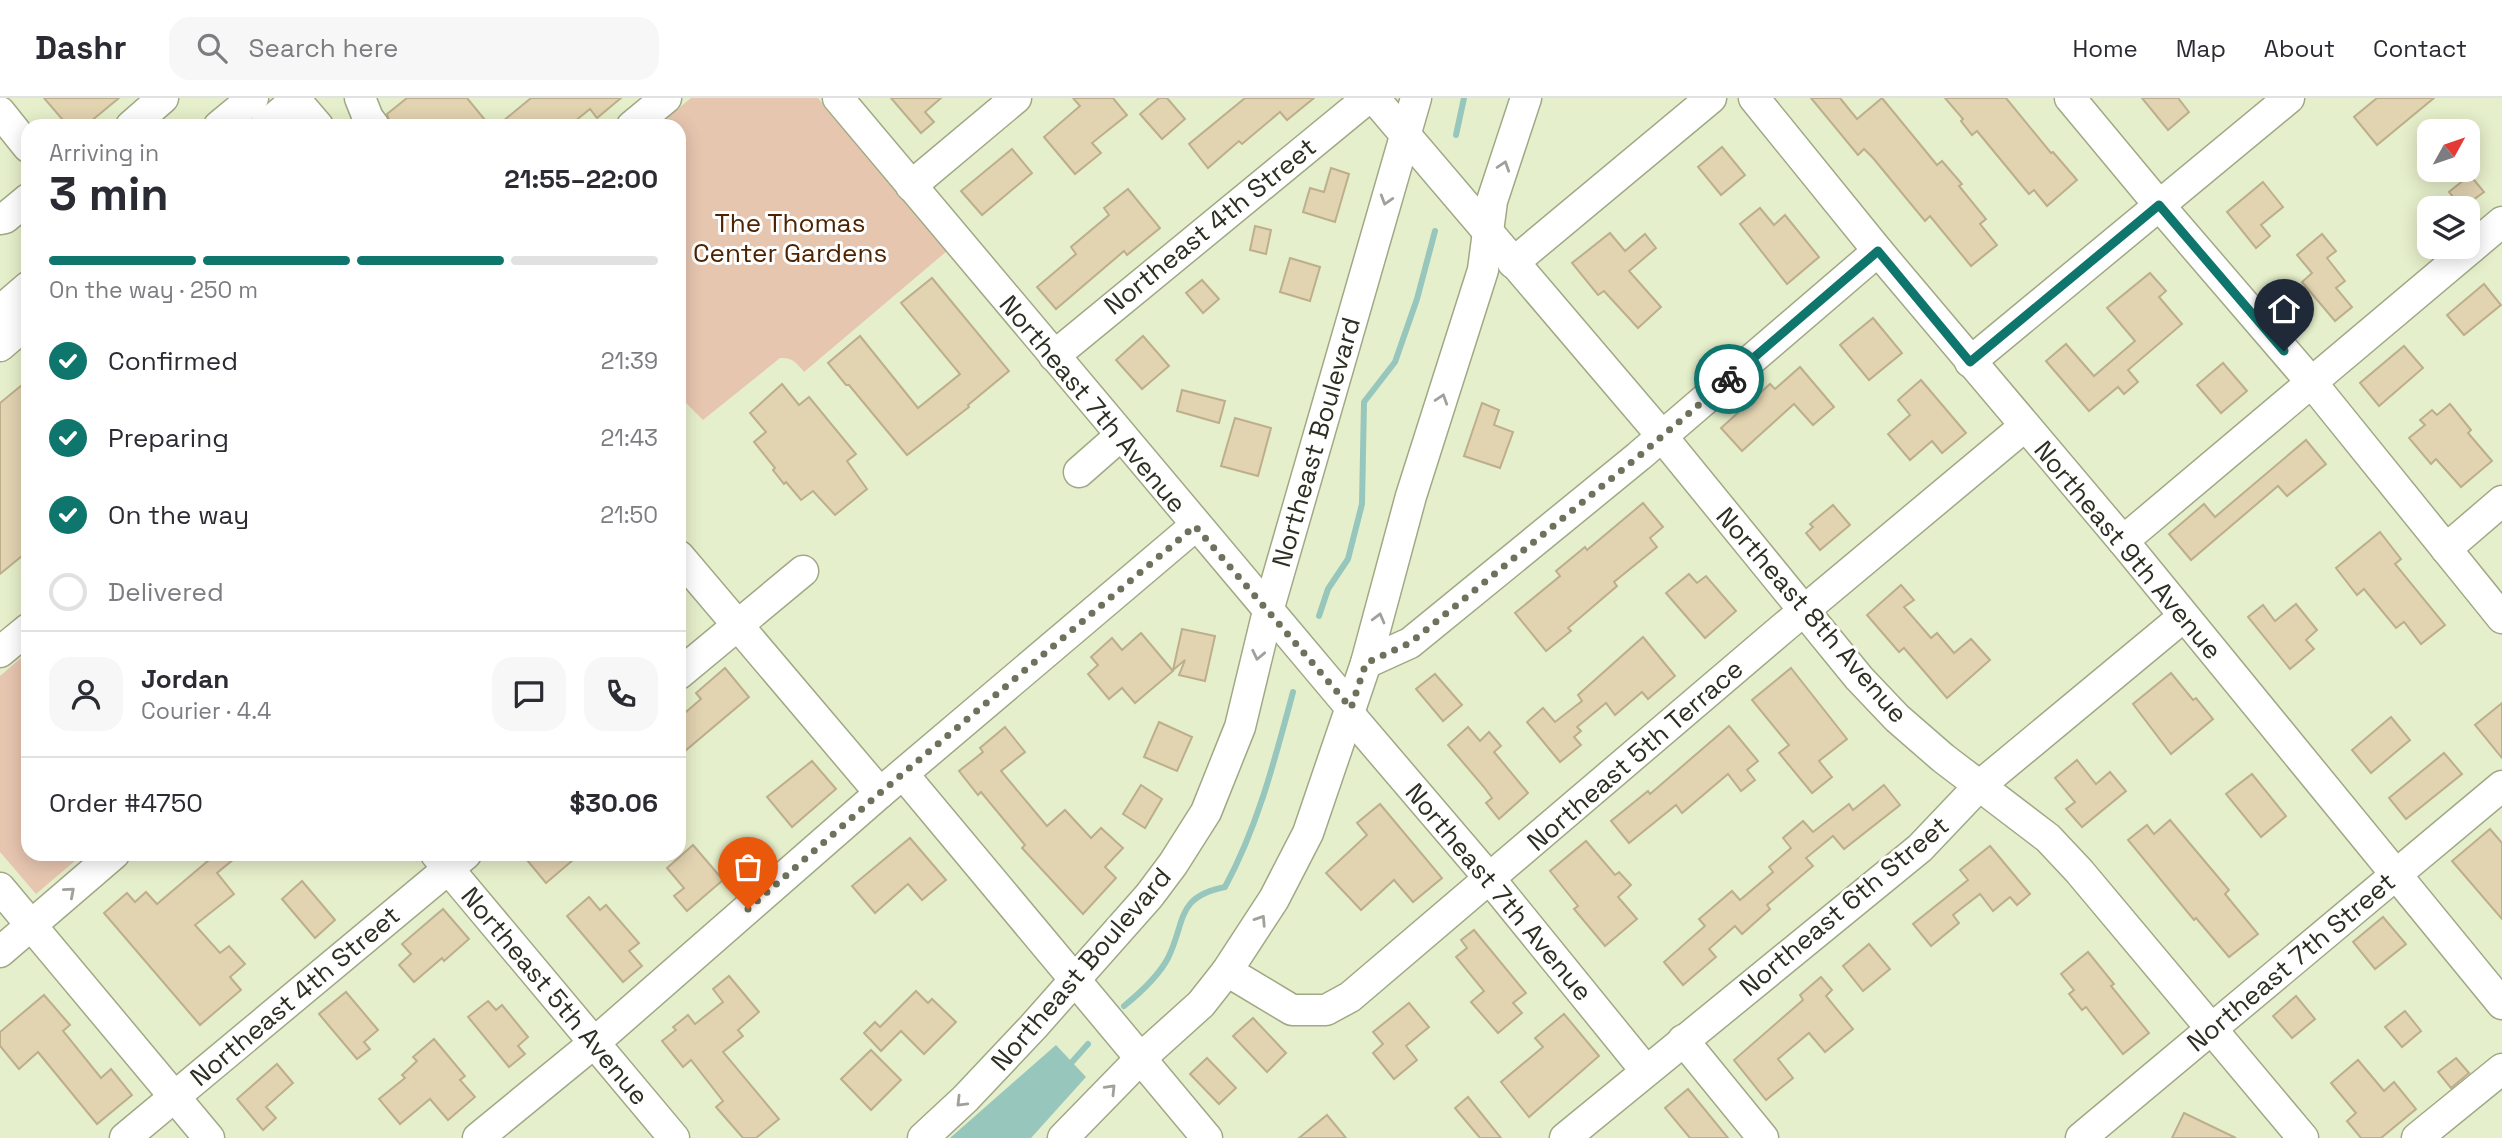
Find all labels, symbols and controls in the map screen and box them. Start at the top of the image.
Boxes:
search box [169,17,659,80]
text: Dashr [35,27,127,69]
icon: search [193,29,231,67]
text: Search here [249,31,398,65]
text: Home [2072,33,2138,64]
text: Map [2176,33,2226,64]
text: About [2264,33,2335,64]
text: Contact [2373,33,2467,64]
north arrow [2417,119,2480,182]
map controls [2417,119,2480,259]
street label: Northeast 4th Street [1097,130,1323,322]
text: Arriving in [49,138,159,168]
one-way arrow [1496,161,1510,173]
text: 21:55–22:00 [504,162,658,196]
text: 3 min [49,165,169,223]
one-way arrow [1380,194,1395,206]
button: layers [2417,196,2480,259]
park label: The Thomas Center Gardens [693,206,887,270]
text: On the way · 250 m [49,275,258,305]
pin [2254,279,2314,351]
street label: Northeast 7th Avenue [992,288,1194,520]
icon: home [2265,290,2303,328]
street label: Northeast Boulevard [1264,313,1368,571]
icon: check [49,342,87,380]
text: Confirmed [108,344,238,378]
courier [1694,344,1764,414]
text: 21:39 [601,346,658,376]
icon: bike [1710,360,1748,398]
one-way arrow [1433,394,1448,406]
icon: check [49,419,87,457]
text: Preparing [108,421,229,455]
text: 21:43 [600,423,658,453]
street label: Northeast 9th Avenue [2026,434,2230,666]
icon: check [49,496,87,534]
text: On the way [108,498,249,532]
text: 21:50 [600,500,658,530]
street label: Northeast 8th Avenue [1709,500,1915,730]
text: Delivered [108,575,224,609]
one-way arrow [1370,612,1385,624]
one-way arrow [1252,649,1267,661]
street label: Northeast 5th Terrace [1520,652,1750,858]
button: person [49,657,123,731]
button: chat [492,657,566,731]
button: phone [584,657,658,731]
text: Jordan [141,662,229,696]
text: Courier · 4.4 [141,696,271,726]
street label: Northeast 7th Avenue [1398,776,1600,1008]
text: Order #4750 [49,786,203,820]
text: $30.06 [570,786,658,820]
street label: Northeast 6th Street [1732,808,1956,1004]
pin [718,837,778,909]
icon: bag [729,848,767,886]
street label: Northeast Boulevard [983,860,1179,1078]
street label: Northeast 7th Street [2180,865,2402,1059]
street label: Northeast 5th Avenue [454,880,656,1112]
one-way arrow [62,888,75,900]
street label: Northeast 4th Street [183,898,407,1094]
one-way arrow [1252,915,1265,928]
one-way arrow [1102,1084,1115,1097]
one-way arrow [957,1093,970,1106]

